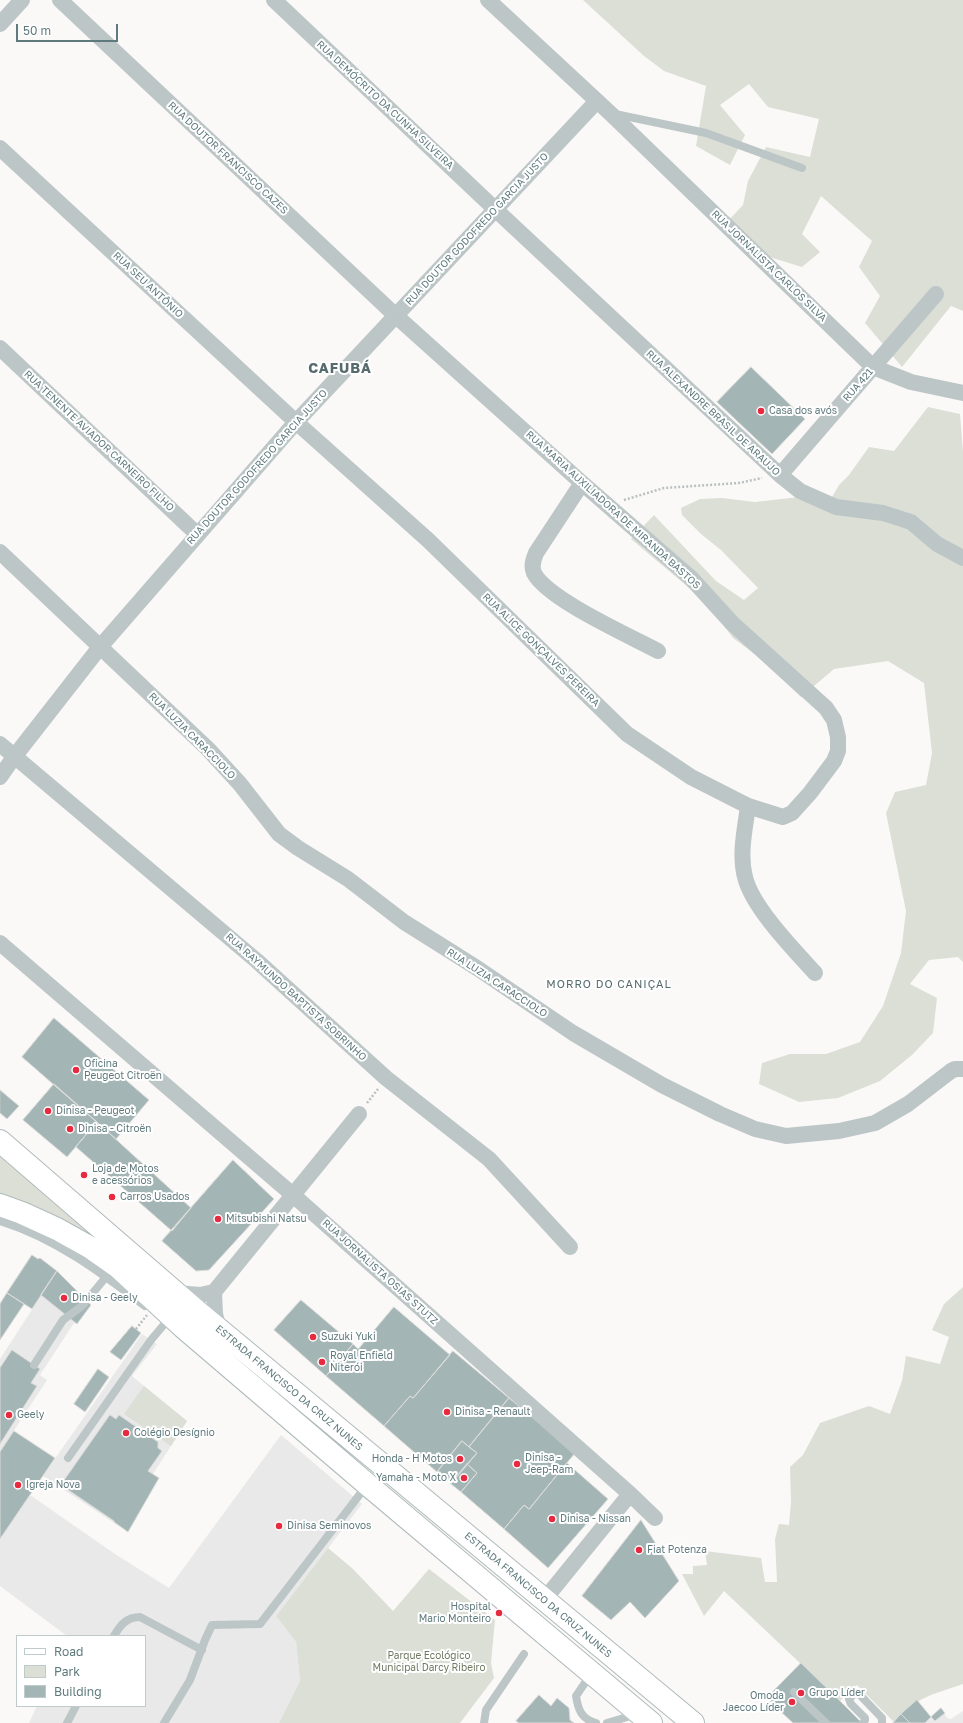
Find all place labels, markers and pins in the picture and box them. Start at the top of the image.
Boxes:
place label: Casa dos avós [769,405,837,417]
marker: Casa dos avós [756,406,766,416]
place label: Oficina Peugeot Citroën [84,1058,162,1082]
marker: Oficina Peugeot Citroën [71,1065,81,1075]
place label: Dinisa - Peugeot [56,1105,135,1117]
marker: Dinisa - Peugeot [43,1106,53,1116]
place label: Dinisa - Citroën [78,1123,151,1135]
marker: Dinisa - Citroën [65,1124,75,1134]
place label: Loja de Motos e acessórios [92,1163,159,1186]
marker: Loja de Motos e acessórios [79,1170,89,1180]
place label: Carros Usados [120,1191,190,1203]
marker: Carros Usados [107,1192,117,1202]
place label: Mitsubishi Natsu [226,1213,307,1225]
marker: Mitsubishi Natsu [213,1214,223,1224]
place label: Dinisa - Geely [72,1292,138,1304]
marker: Dinisa - Geely [59,1293,69,1303]
place label: Suzuki Yuki [321,1331,376,1343]
marker: Suzuki Yuki [308,1332,318,1342]
place label: Royal Enfield Niterói [330,1350,393,1374]
marker: Royal Enfield Niterói [317,1357,327,1367]
place label: Dinisa - Renault [455,1406,531,1418]
marker: Dinisa - Renault [442,1407,452,1417]
place label: Geely [17,1409,44,1421]
marker: Geely [4,1410,14,1420]
place label: Colégio Desígnio [134,1427,215,1439]
marker: Colégio Desígnio [121,1428,131,1438]
place label: Dinisa - Jeep-Ram [525,1452,573,1476]
place label: Honda - H Motos [372,1453,452,1465]
marker: Honda - H Motos [455,1454,465,1464]
marker: Dinisa - Jeep-Ram [512,1459,522,1469]
place label: Yamaha - Moto X [376,1472,456,1484]
marker: Yamaha - Moto X [459,1473,469,1483]
place label: Igreja Nova [26,1479,80,1491]
marker: Igreja Nova [13,1480,23,1490]
place label: Dinisa - Nissan [560,1513,631,1525]
marker: Dinisa - Nissan [547,1514,557,1524]
place label: Dinisa Seminovos [287,1520,371,1532]
marker: Dinisa Seminovos [274,1521,284,1531]
place label: Fiat Potenza [647,1544,707,1556]
marker: Fiat Potenza [634,1545,644,1555]
place label: Hospital Mario Monteiro [419,1601,491,1624]
marker: Hospital Mario Monteiro [494,1608,504,1618]
place label: Grupo Líder [809,1687,865,1699]
marker: Grupo Líder [796,1688,806,1698]
place label: Omoda Jaecoo Líder [723,1690,784,1714]
marker: Omoda Jaecoo Líder [787,1697,797,1707]

